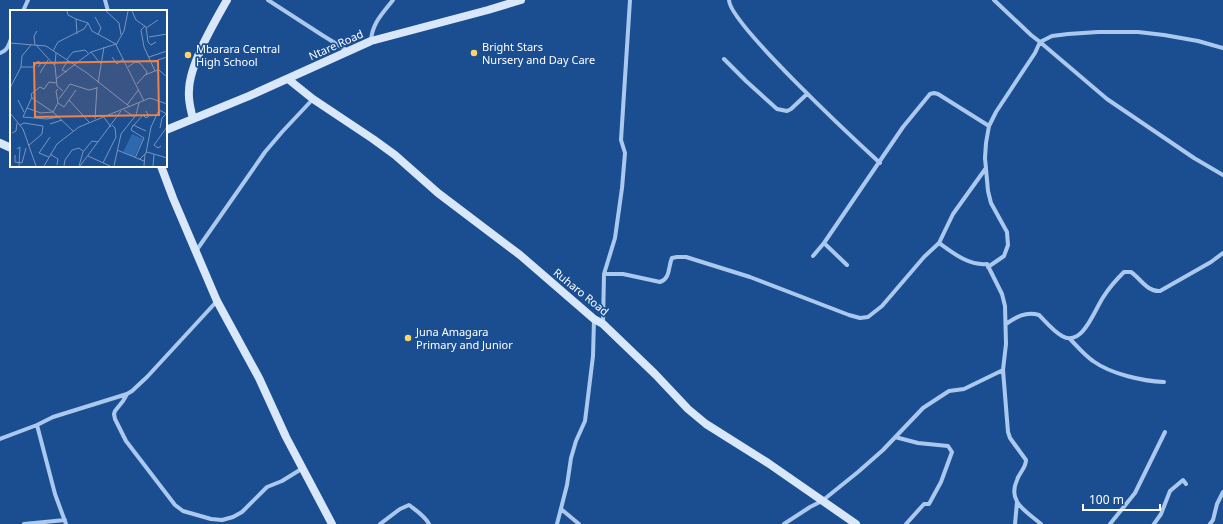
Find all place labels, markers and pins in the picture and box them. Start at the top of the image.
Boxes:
place label: Bright Stars Nursery and Day Care [482,39,595,67]
place label: Mbarara Central High School [196,41,280,69]
marker: Bright Stars Nursery and Day Care [469,48,479,58]
marker: Mbarara Central High School [183,50,193,60]
place label: Juna Amagara Primary and Junior [415,324,513,352]
marker: Juna Amagara Primary and Junior [403,333,413,343]

